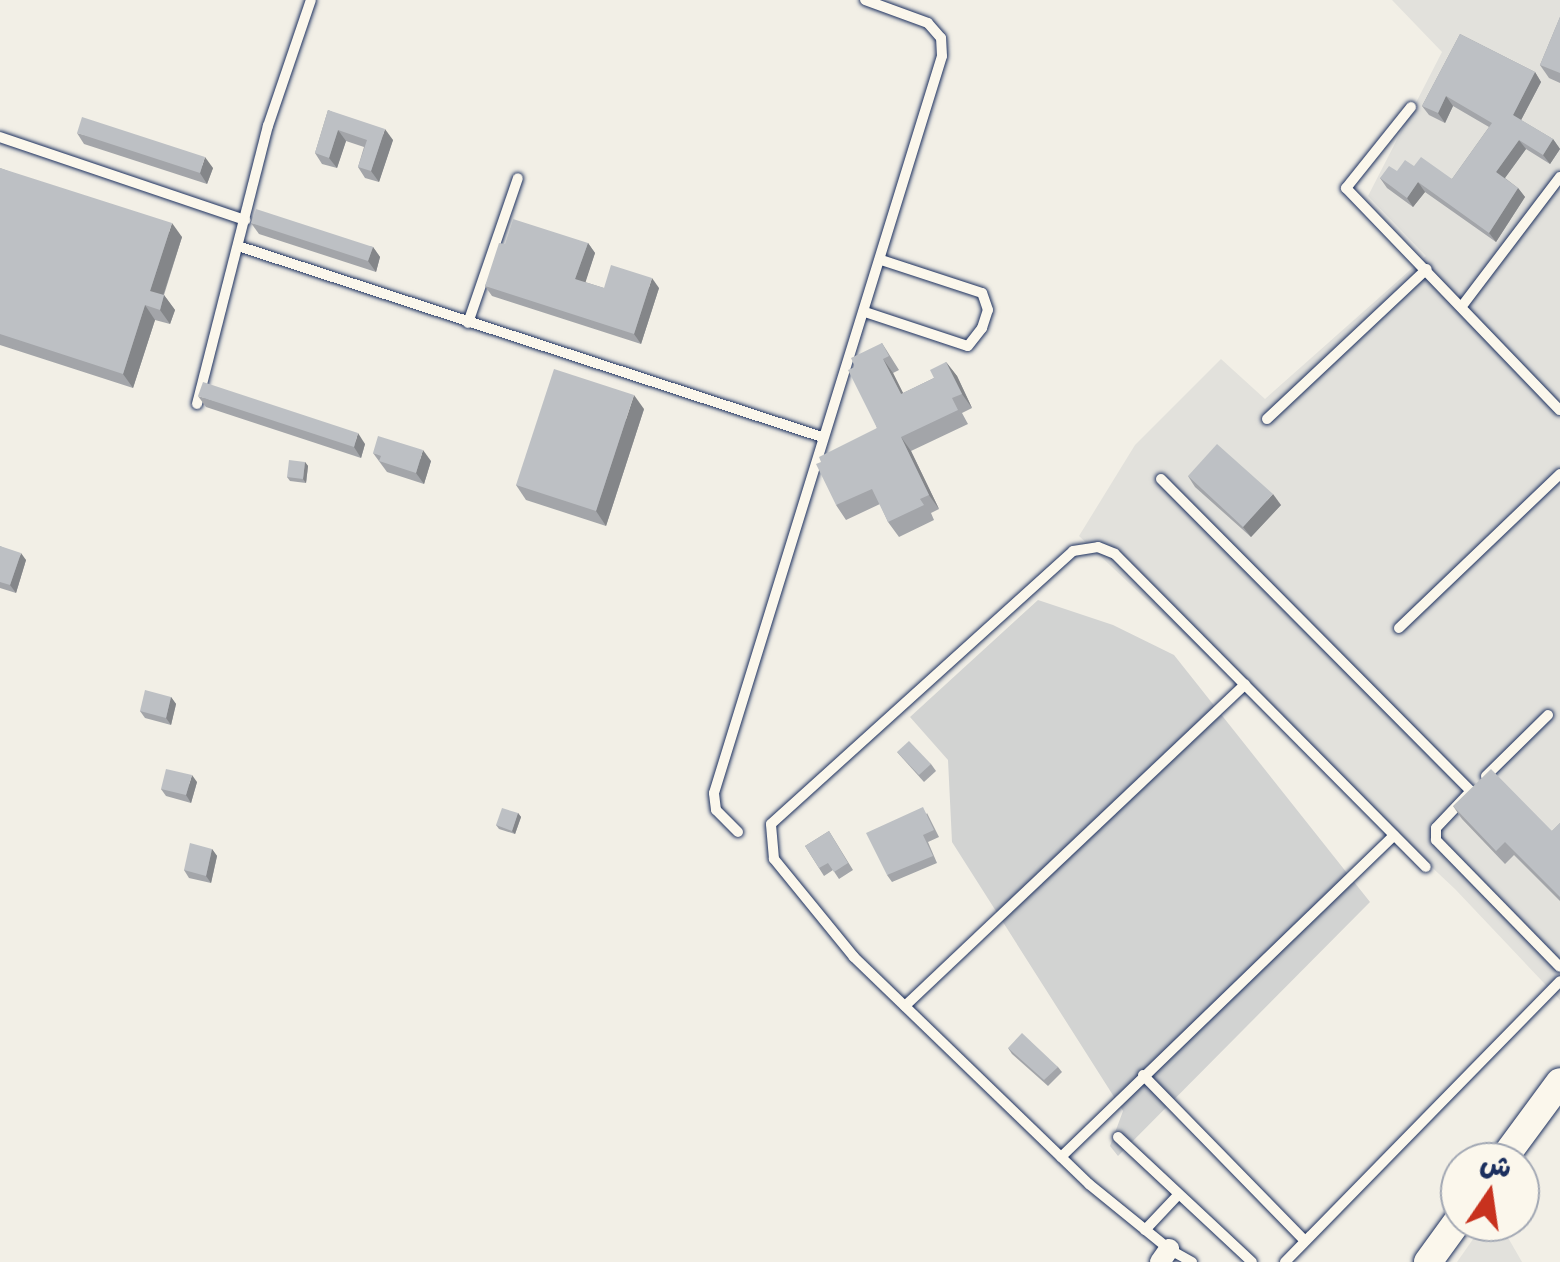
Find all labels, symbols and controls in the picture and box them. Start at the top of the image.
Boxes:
north arrow [1440,1142,1540,1242]
text: ش [1477,1143,1516,1187]

